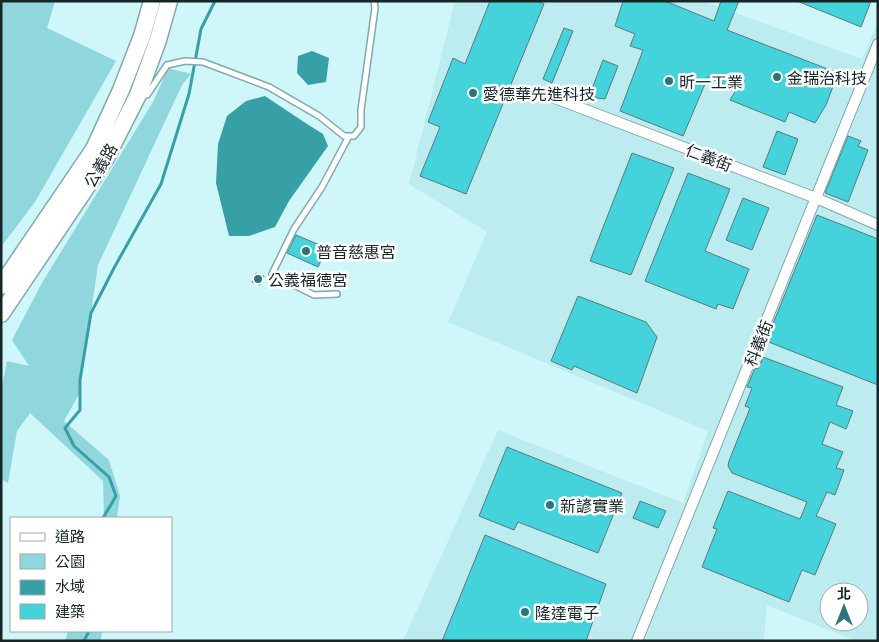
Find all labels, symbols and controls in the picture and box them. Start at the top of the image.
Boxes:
place label: 金瑞治科技 [787,68,867,87]
marker: 金瑞治科技 [771,71,783,83]
place label: 昕一工業 [679,72,743,91]
marker: 昕一工業 [663,75,675,87]
place label: 愛德華先進科技 [483,84,595,103]
marker: 愛德華先進科技 [467,87,479,99]
street label: 公義路 [79,140,121,190]
street label: 仁義街 [683,140,735,174]
place label: 普音慈惠宮 [316,242,396,261]
marker: 普音慈惠宮 [300,245,312,257]
place label: 公義福德宮 [268,270,348,289]
marker: 公義福德宮 [252,273,264,285]
street label: 科義街 [740,317,776,369]
place label: 新諺實業 [560,496,624,515]
marker: 新諺實業 [544,499,556,511]
legend [10,517,172,632]
text: 道路 [55,527,85,545]
text: 公園 [55,552,85,570]
text: 水域 [55,577,85,595]
north arrow [819,582,869,632]
text: 北 [837,585,851,602]
text: 建築 [55,602,85,620]
place label: 隆達電子 [535,603,599,622]
marker: 隆達電子 [519,606,531,618]

